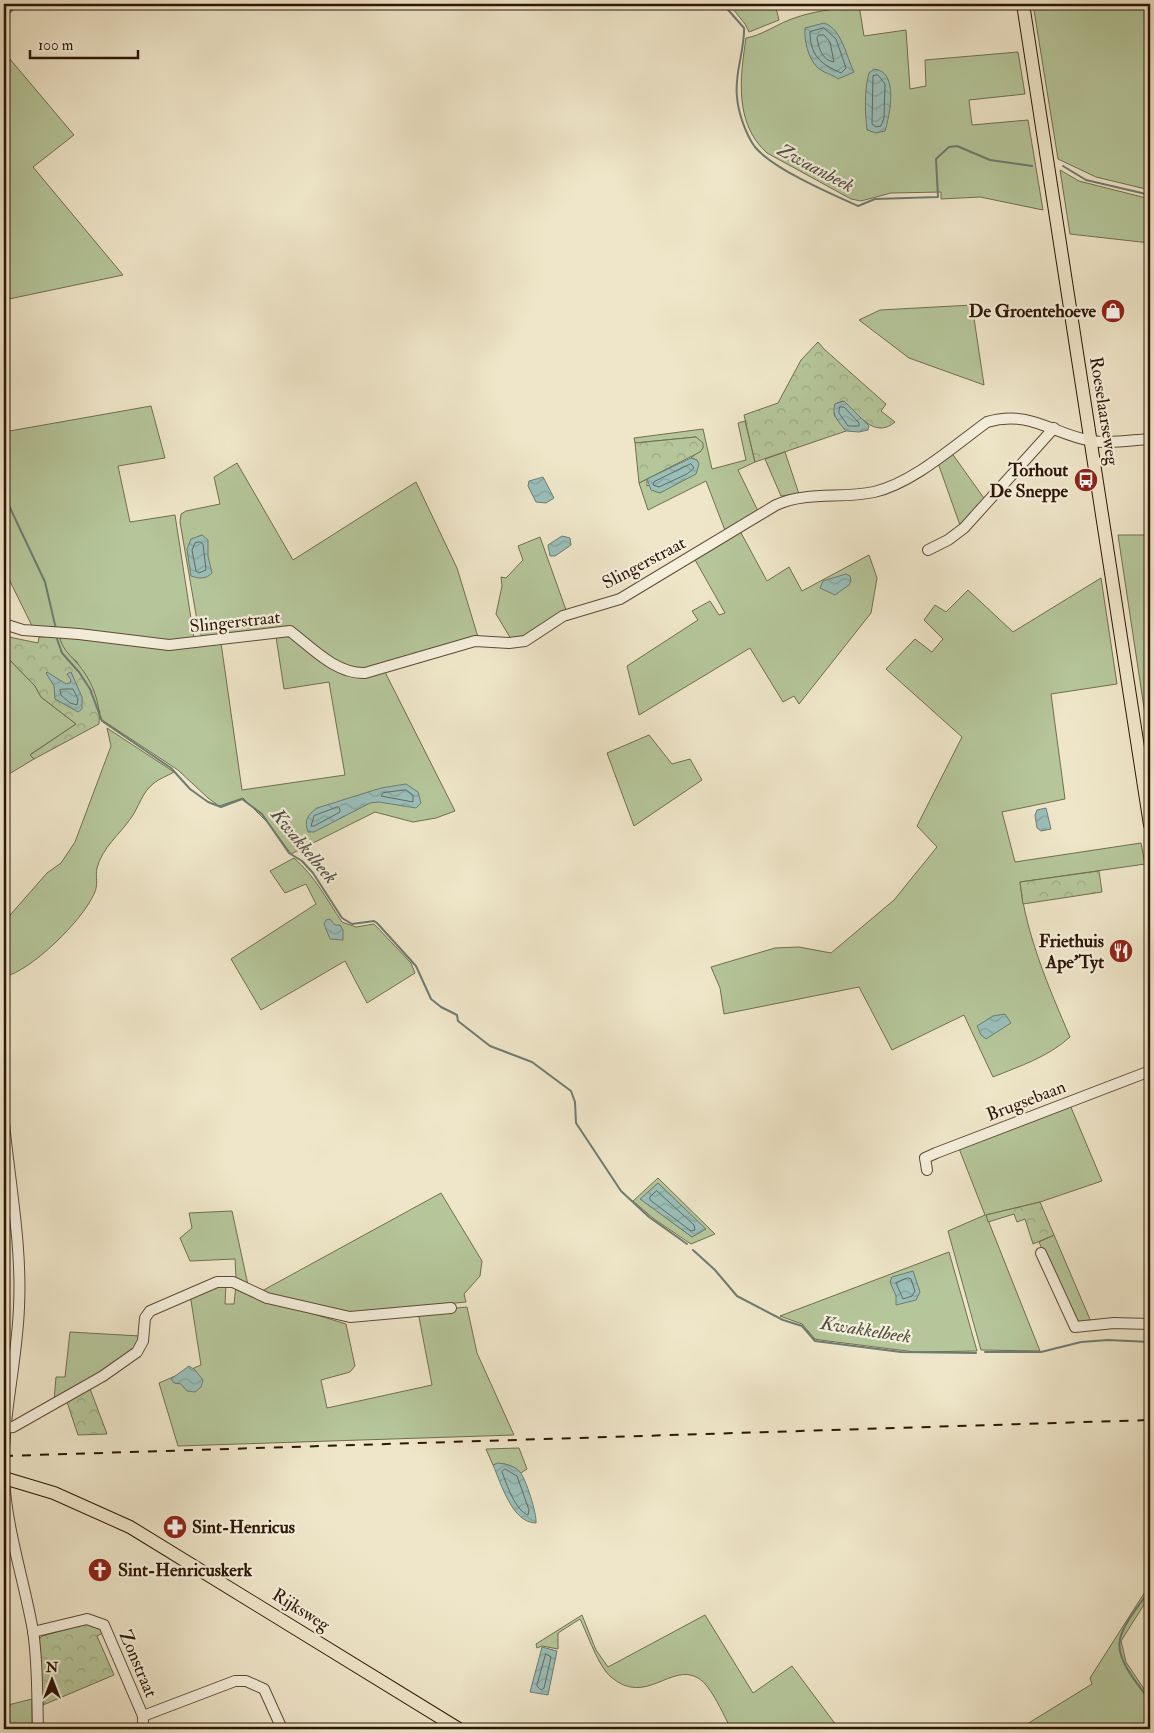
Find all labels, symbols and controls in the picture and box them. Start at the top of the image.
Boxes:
scale bar [30,28,138,60]
text: 100 m [38,36,74,55]
water label: Zwaanbeek [773,137,858,198]
shop icon: De Groentehoeve [1100,298,1126,324]
place label: De Groentehoeve [969,300,1096,323]
street label: Roeselaarseweg [1084,355,1124,468]
place label: Torhout De Sneppe [989,459,1068,503]
bus stop icon: Torhout De Sneppe [1073,467,1099,493]
street label: Slingerstraat [598,531,690,595]
street label: Slingerstraat [188,606,282,638]
water label: Kwakkelbeek [265,803,343,889]
place label: Friethuis Ape'Tyt [1039,930,1104,974]
restaurant icon: Friethuis Ape'Tyt [1108,938,1134,964]
street label: Brugsebaan [983,1075,1069,1127]
water label: Kwakkelbeek [818,1311,913,1349]
pharmacy icon: Sint-Henricus [162,1514,188,1540]
place label: Sint-Henricus [192,1516,295,1539]
church icon: Sint-Henricuskerk [87,1557,113,1583]
place label: Sint-Henricuskerk [118,1559,252,1582]
street label: Rijksweg [268,1583,335,1637]
street label: Zonstraat [114,1627,162,1701]
north arrow [28,1656,78,1706]
text: N [45,1659,59,1676]

